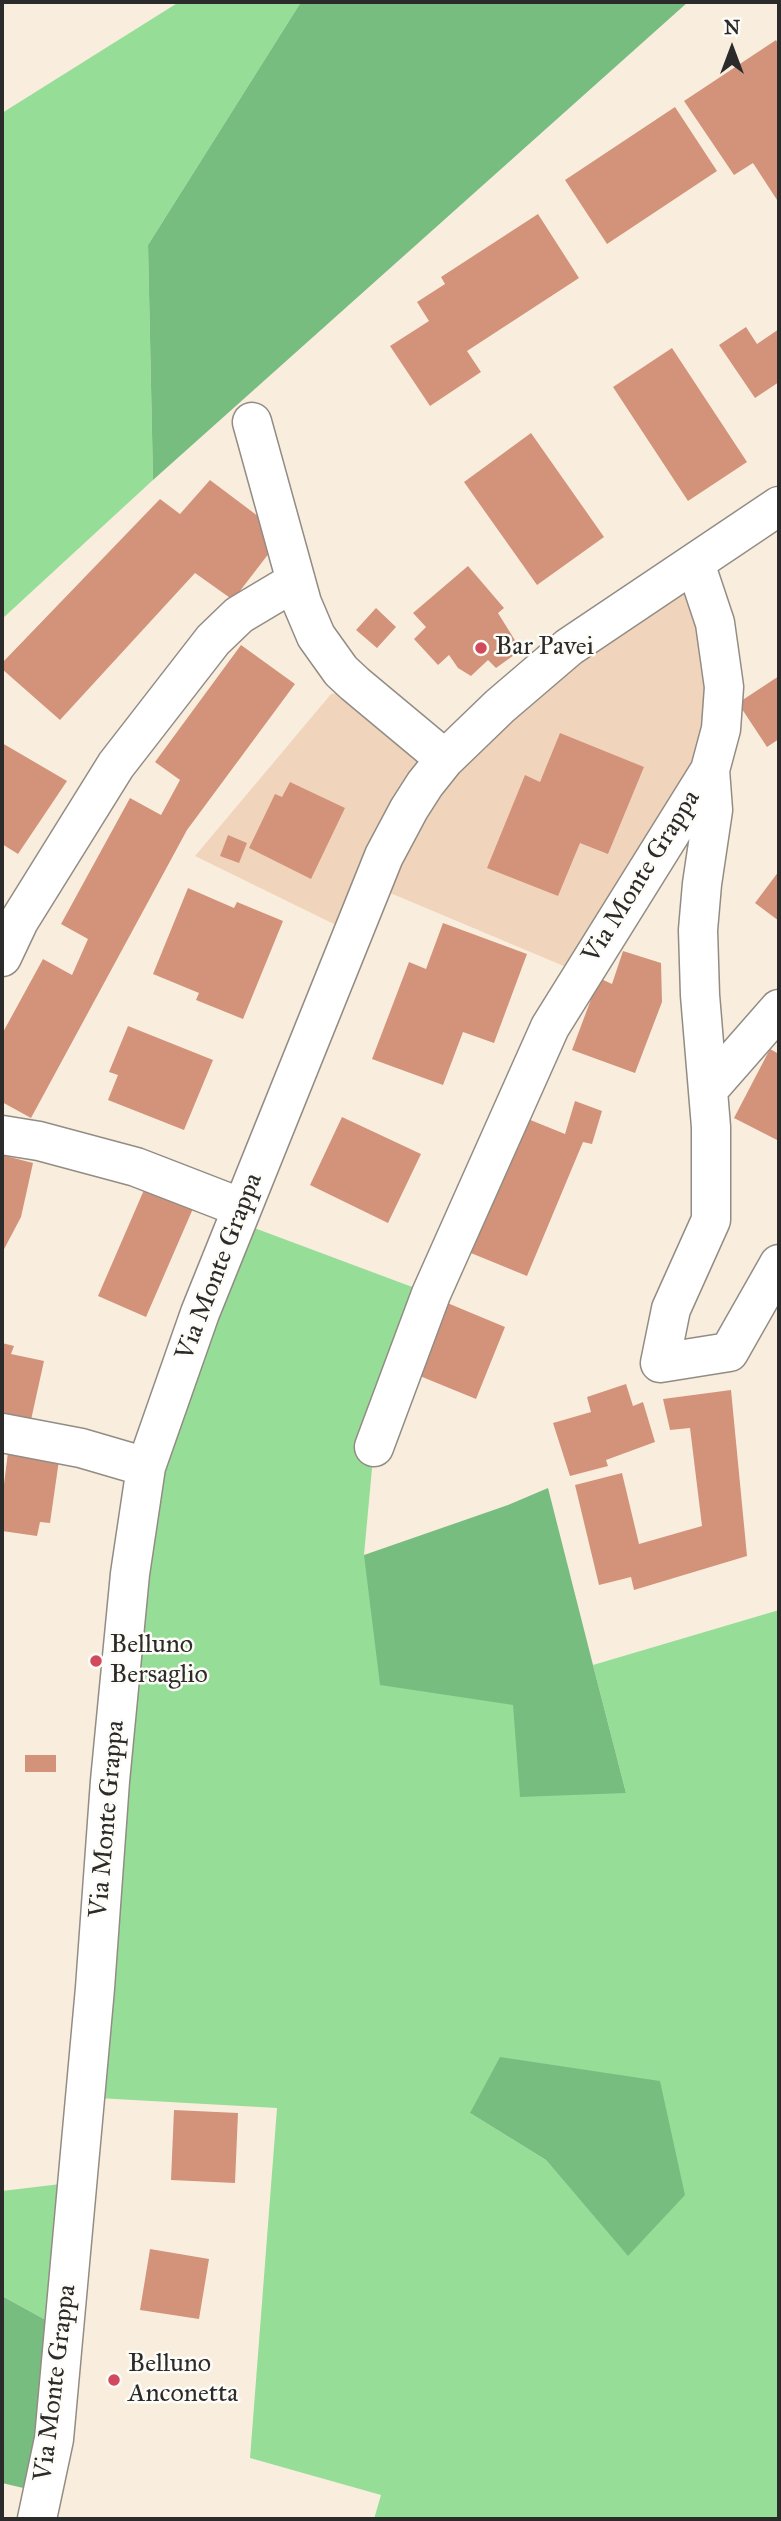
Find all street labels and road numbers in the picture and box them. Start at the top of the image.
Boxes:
street label: Via Monte Grappa [576,785,708,969]
street label: Via Monte Grappa [170,1169,270,1365]
street label: Via Monte Grappa [84,1719,132,1919]
street label: Via Monte Grappa [28,2283,84,2483]

